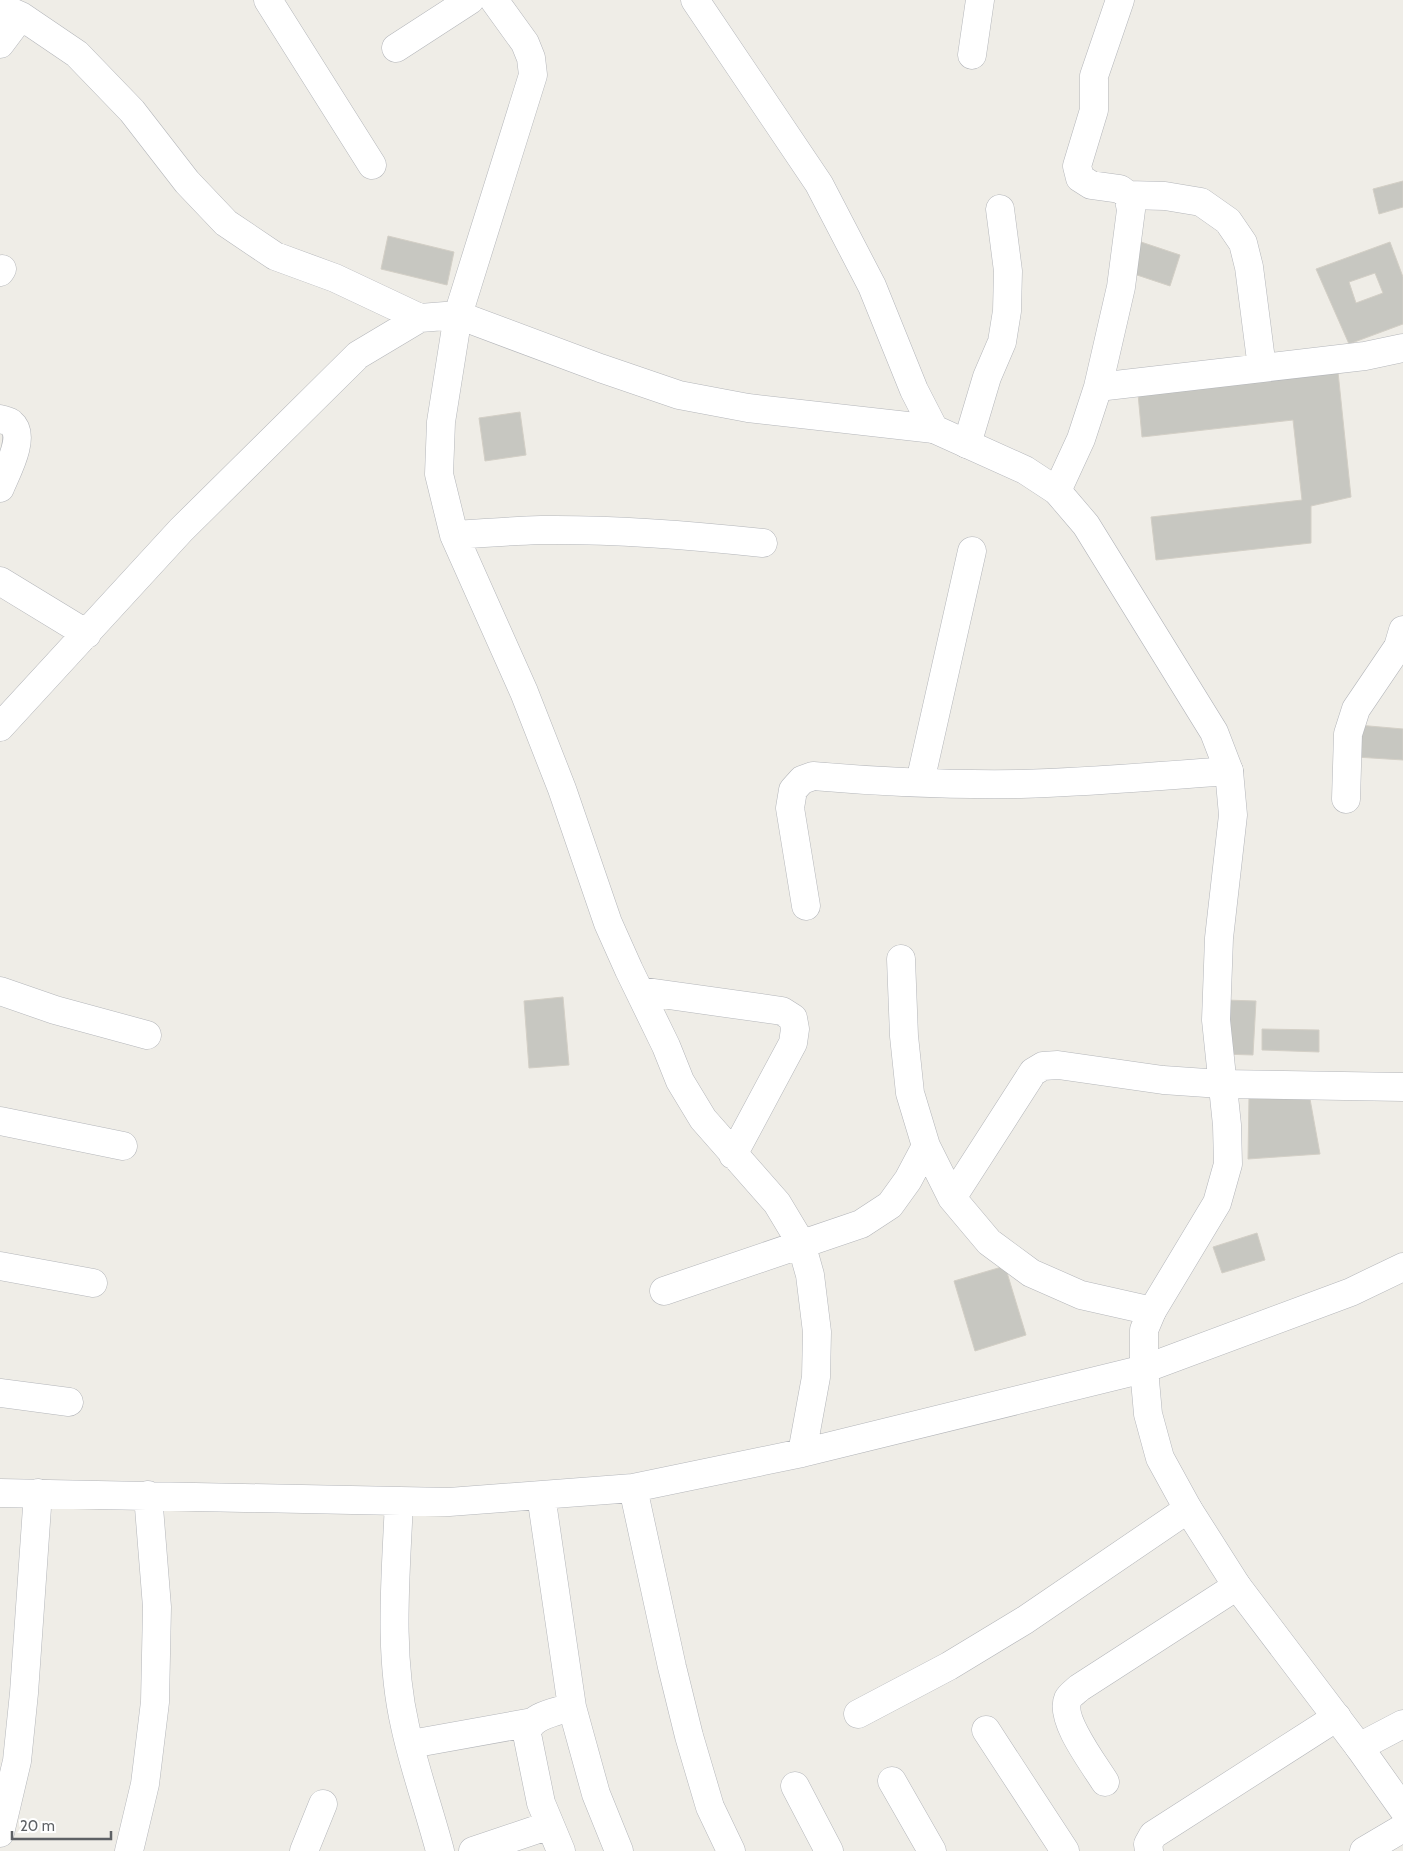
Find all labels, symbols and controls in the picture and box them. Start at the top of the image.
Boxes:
scale bar [12,1808,111,1840]
text: 20 m [20,1817,55,1835]

